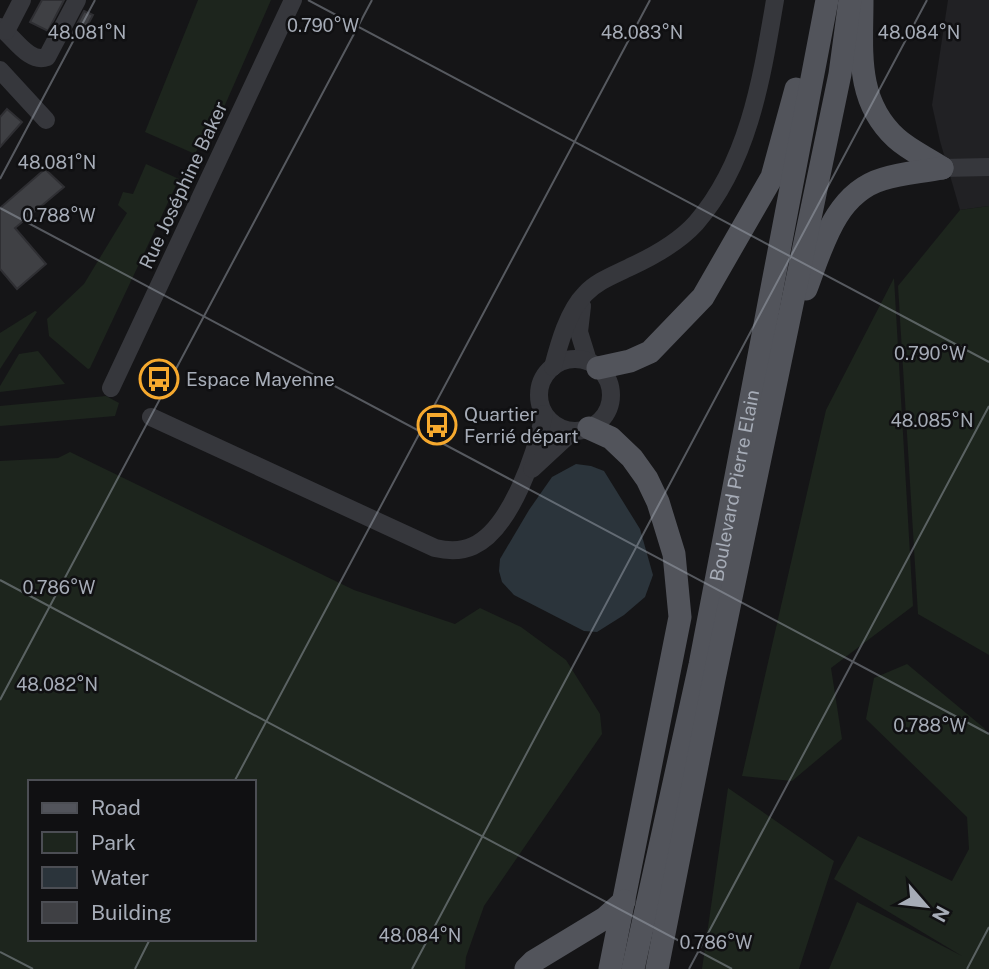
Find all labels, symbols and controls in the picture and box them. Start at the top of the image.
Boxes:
text: 0.790°W [287,15,359,36]
text: 48.081°N [48,22,126,43]
text: 48.083°N [601,22,683,43]
text: 48.084°N [878,22,960,43]
street label: Rue Joséphine Baker [134,98,232,272]
text: 48.081°N [18,152,96,173]
text: 0.788°W [22,205,96,226]
text: 0.790°W [894,343,966,364]
bus stop icon: Espace Mayenne [138,358,180,400]
place label: Espace Mayenne [186,368,335,390]
street label: Boulevard Pierre Elain [705,388,763,583]
place label: Quartier Ferrié départ [464,403,579,447]
bus stop icon: Quartier Ferrié départ [416,404,458,446]
text: 48.085°N [890,410,974,431]
text: 0.786°W [23,577,95,598]
text: 48.082°N [16,674,98,695]
text: 0.788°W [893,715,967,736]
legend [28,780,256,941]
text: Road [91,795,141,820]
text: Park [91,830,136,855]
text: Water [91,865,149,890]
north arrow [891,871,961,941]
text: Building [91,900,172,925]
text: N [928,902,954,926]
text: 48.084°N [379,925,461,946]
text: 0.786°W [680,932,752,953]

